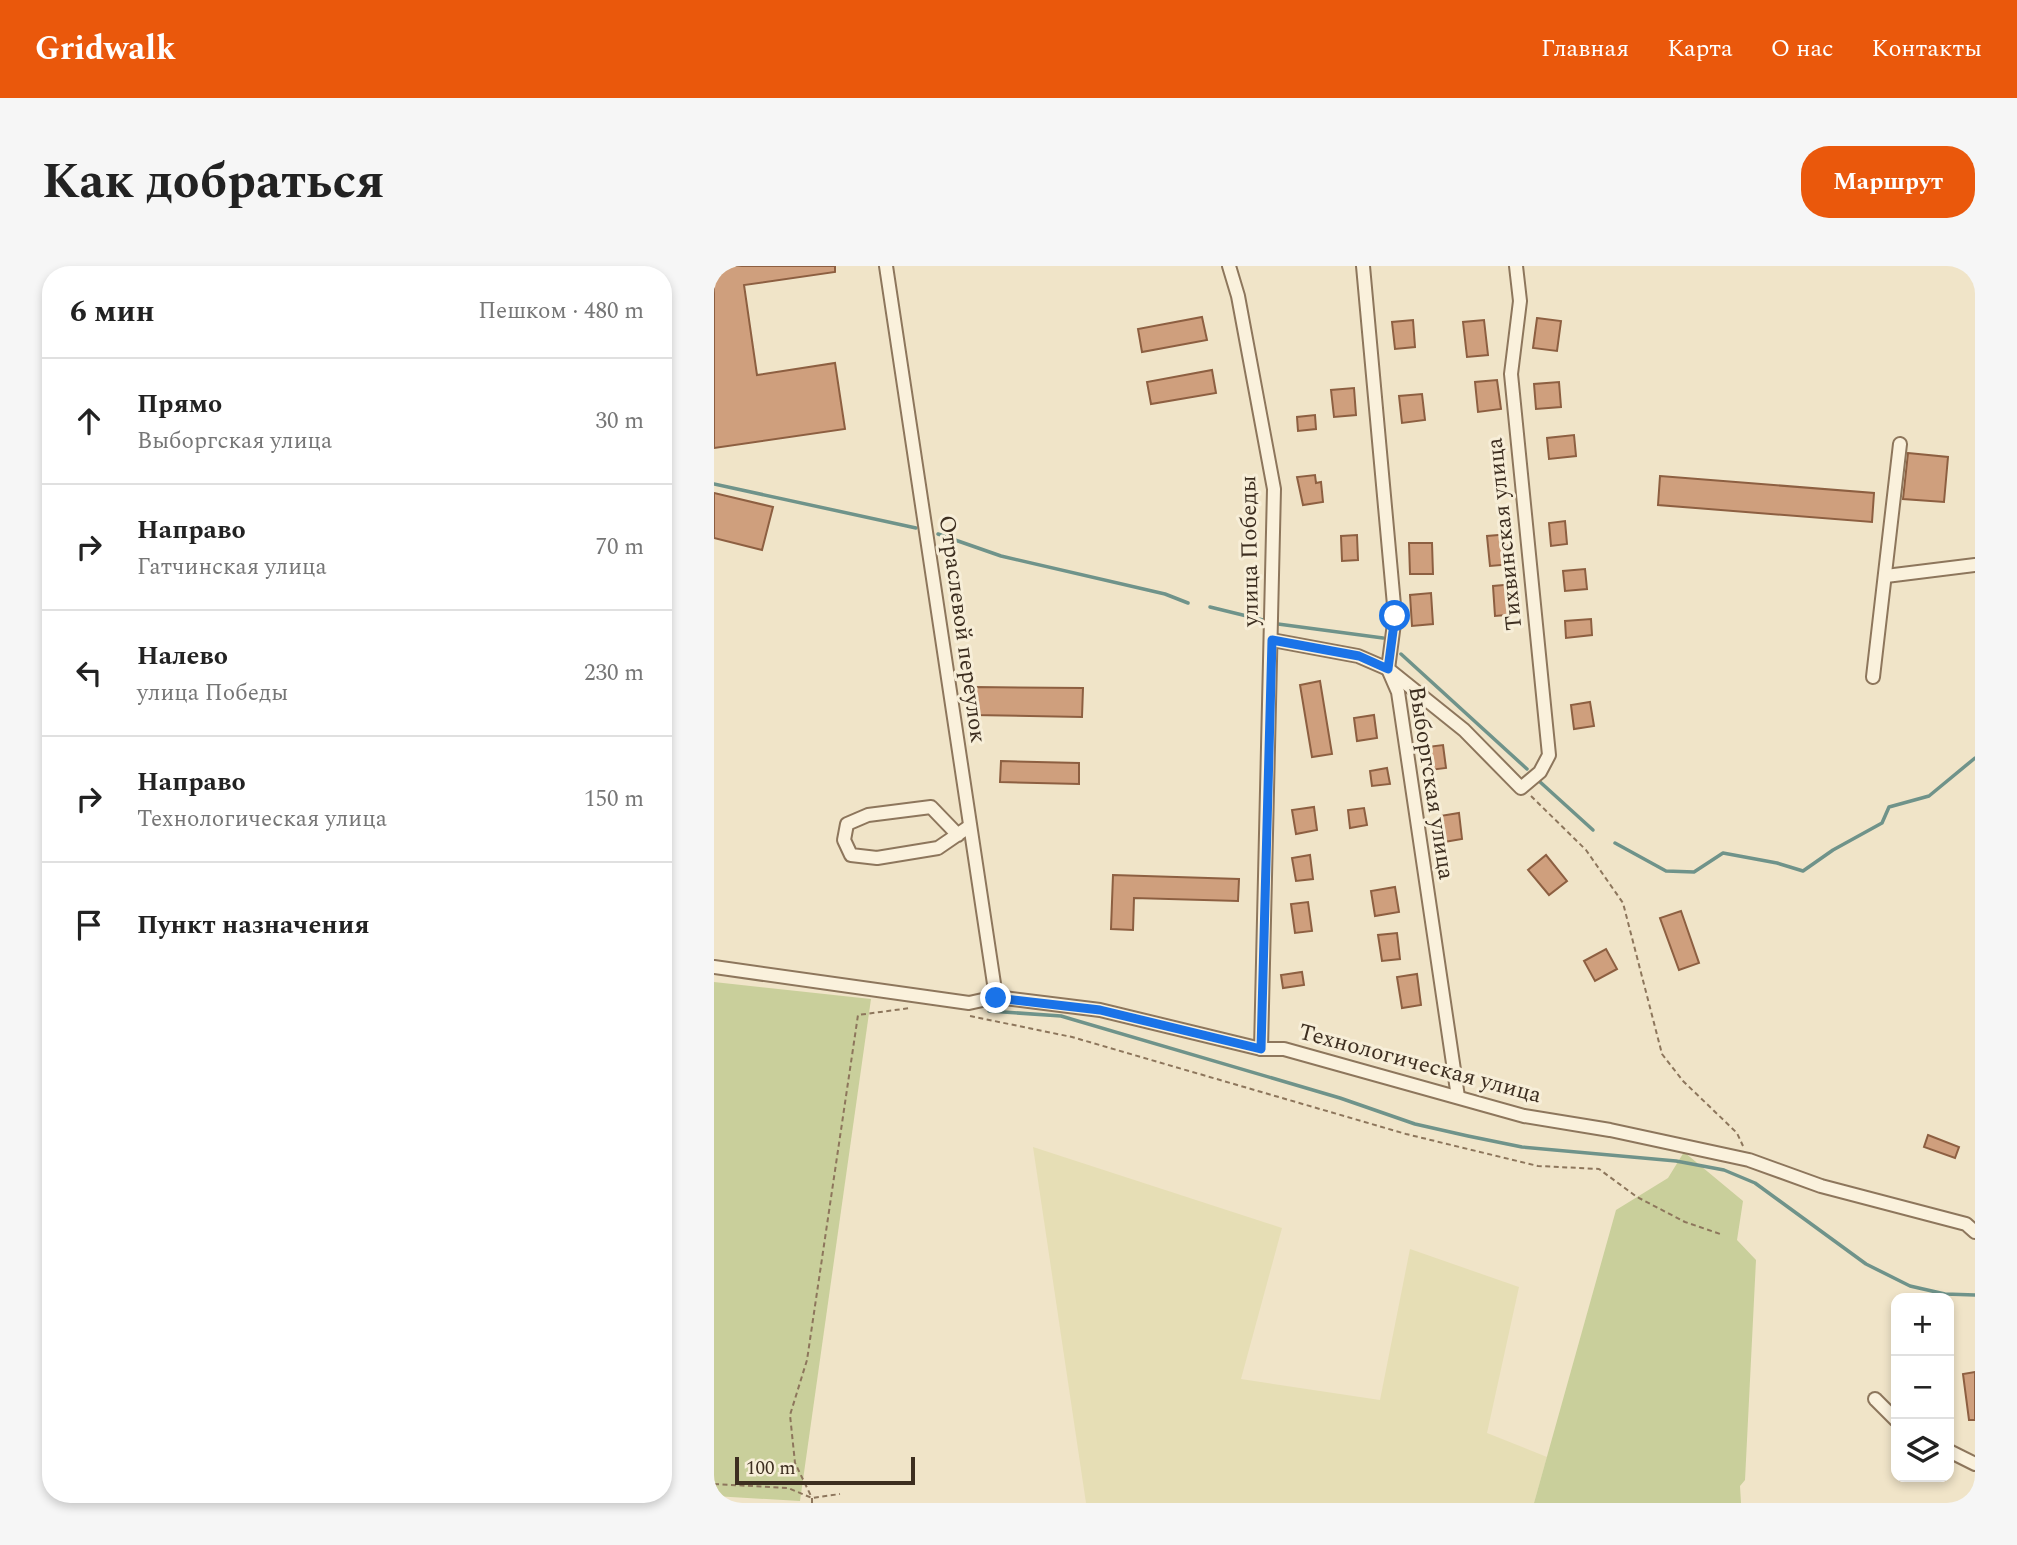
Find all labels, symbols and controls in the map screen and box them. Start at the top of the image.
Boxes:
text: Gridwalk [35,24,176,74]
text: Главная [1541,31,1629,67]
text: Карта [1667,31,1733,67]
text: О нас [1771,31,1834,67]
text: Контакты [1872,31,1982,67]
text: Как добраться [42,145,384,220]
button: Маршрут [1801,146,1975,218]
text: 6 мин [70,289,155,335]
text: Пешком · 480 m [478,294,644,329]
text: Прямо [137,384,222,424]
icon: ahead [70,402,108,440]
text: 30 m [595,404,644,439]
text: Выборгская улица [137,424,332,459]
street label: Тихвинская улица [1477,436,1533,632]
street label: улица Победы [1231,475,1269,628]
text: Направо [137,510,246,550]
street label: Отраслевой переулок [929,513,995,745]
icon: right [70,528,108,566]
text: 70 m [595,530,644,565]
text: Гатчинская улица [137,550,327,585]
route start [1379,600,1410,631]
text: Налево [137,636,228,676]
icon: left [70,654,108,692]
text: 230 m [584,656,644,691]
text: улица Победы [137,676,288,711]
street label: Выборгская улица [1398,684,1464,882]
text: Направо [137,762,246,802]
icon: right [70,780,108,818]
text: 150 m [584,782,644,817]
text: Технологическая улица [137,802,387,837]
text: Пункт назначения [137,905,370,945]
icon: arrive [70,906,108,944]
route end [980,982,1011,1013]
street label: Технологическая улица [1295,1015,1545,1113]
map controls [1891,1293,1954,1482]
button: + [1891,1293,1954,1356]
button: − [1891,1356,1954,1419]
button: layers [1891,1419,1954,1482]
scale bar [735,1454,915,1486]
text: 100 m [746,1454,796,1483]

